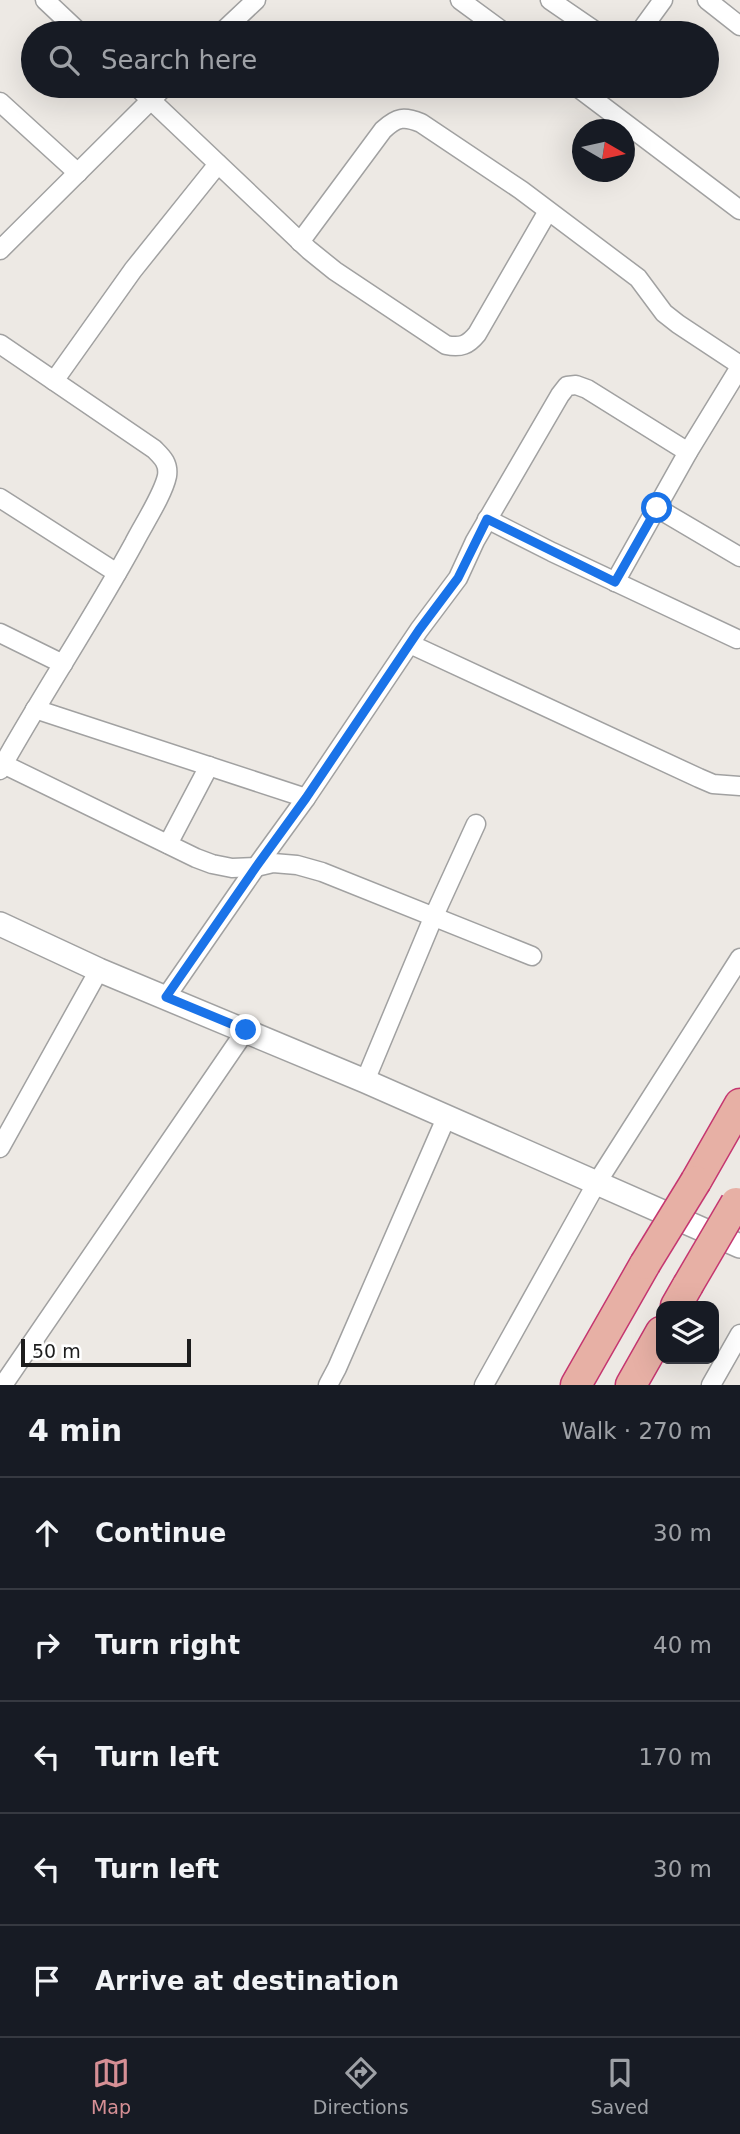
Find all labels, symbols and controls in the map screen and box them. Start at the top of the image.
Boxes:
search box [21,21,719,98]
icon: search [45,41,83,79]
text: Search here [101,45,257,75]
north arrow [572,119,635,182]
route start [641,492,672,523]
route end [230,1014,261,1045]
map controls [656,1301,719,1364]
button: layers [656,1301,719,1364]
scale bar [21,1336,191,1368]
text: 50 m [32,1340,81,1362]
text: 4 min [28,1413,122,1448]
text: Walk · 270 m [561,1418,712,1444]
icon: ahead [28,1514,66,1552]
text: Continue [95,1518,226,1548]
text: 30 m [653,1520,712,1546]
icon: right [28,1626,66,1664]
text: Turn right [95,1630,240,1660]
text: 40 m [653,1632,712,1658]
icon: left [28,1738,66,1776]
text: Turn left [95,1742,219,1772]
text: 170 m [638,1744,712,1770]
icon: left [28,1850,66,1888]
text: Turn left [95,1854,219,1884]
text: 30 m [653,1856,712,1882]
icon: arrive [28,1962,66,2000]
text: Arrive at destination [95,1966,399,1996]
tab: Map [91,2054,131,2118]
tab: Directions [313,2054,409,2118]
tab: Saved [590,2054,649,2118]

